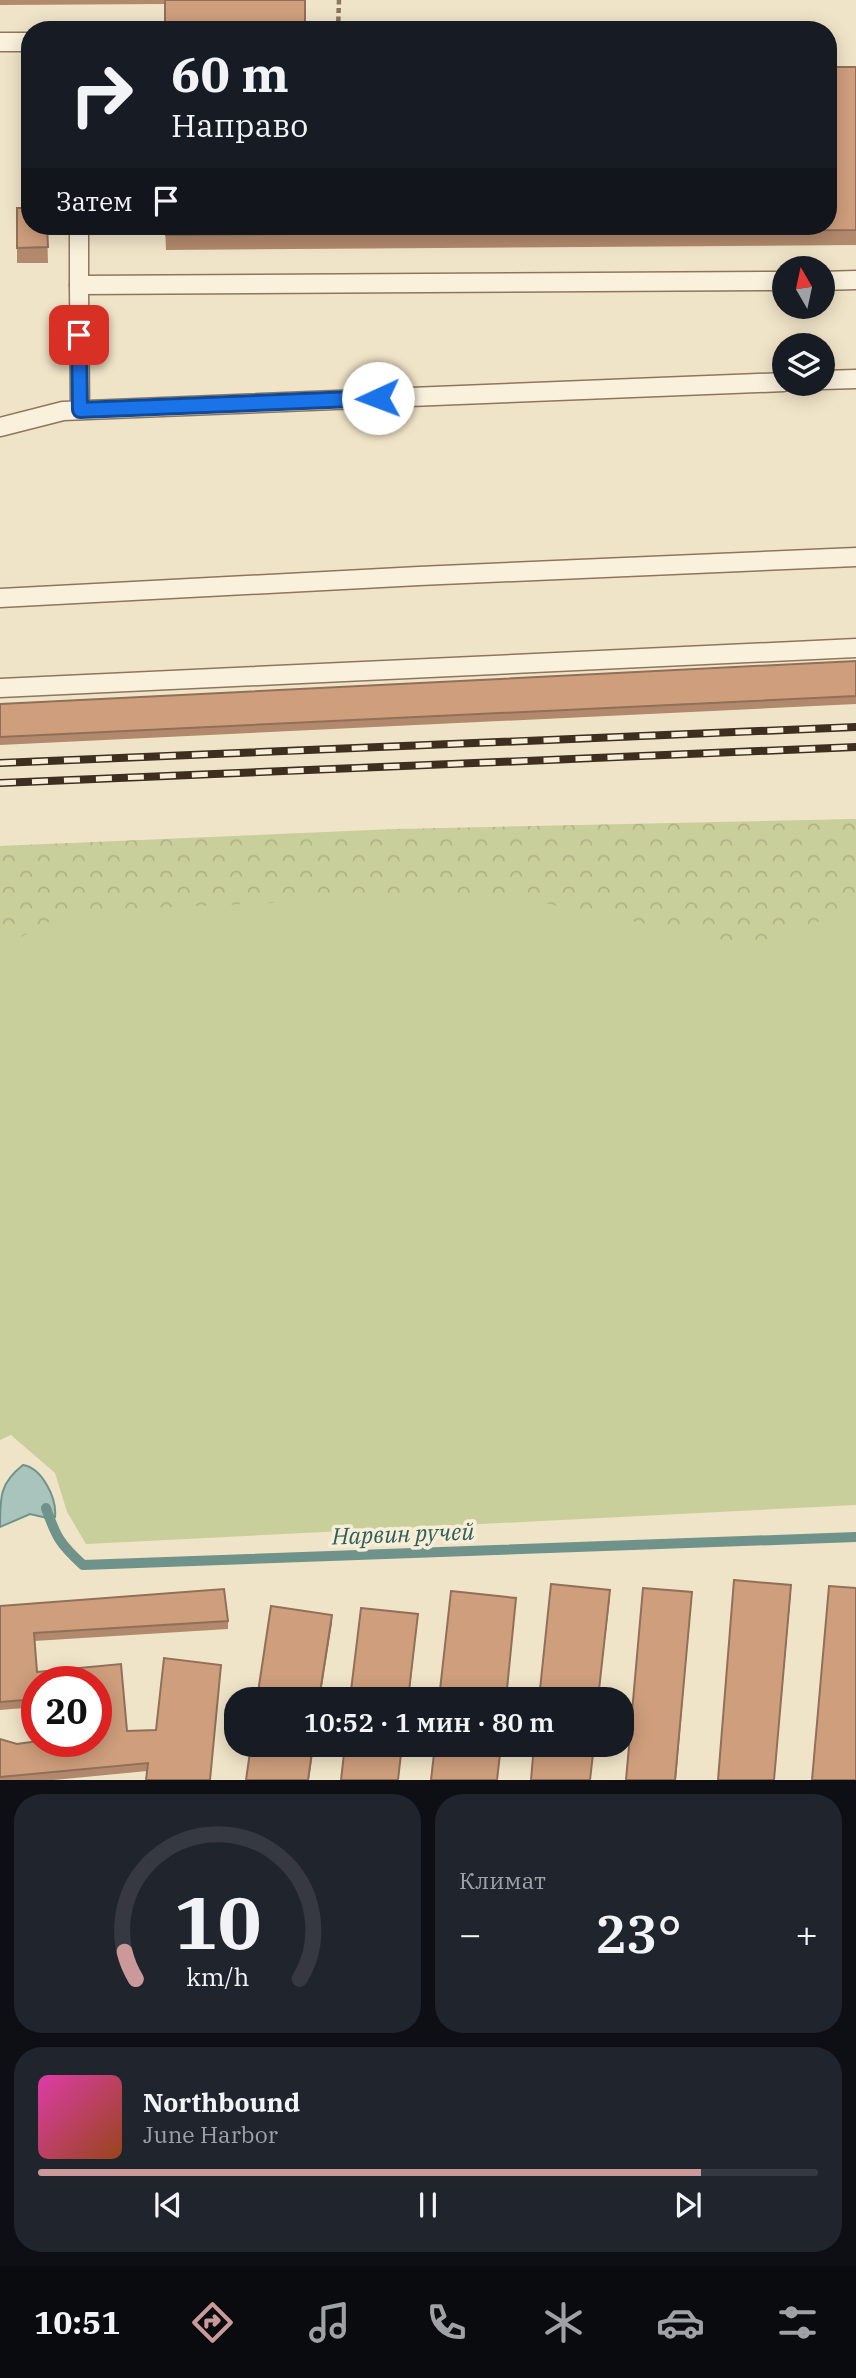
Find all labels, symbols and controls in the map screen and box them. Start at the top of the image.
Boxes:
text: 60 m [171,42,289,105]
icon: right [56,49,147,140]
text: Направо [171,104,308,146]
icon: arrive [147,182,185,220]
text: Затем [56,184,133,218]
north arrow [772,256,835,318]
map controls [772,256,835,396]
pin [49,305,109,365]
icon: arrive [60,316,98,354]
button: layers [772,333,835,396]
position arrow [341,361,415,435]
water label: Нарвин ручей [330,1516,475,1551]
speed limit sign: 20 [21,1666,112,1757]
text: 10:52 · 1 мин · 80 m [304,1705,554,1739]
text: Климат [459,1865,546,1895]
text: 10 [174,1875,261,1970]
text: 23° [595,1900,682,1967]
text: − [459,1909,482,1958]
text: + [795,1909,818,1958]
text: km/h [186,1960,249,1993]
text: Northbound [143,2085,300,2119]
text: June Harbor [143,2119,278,2149]
icon: previous [149,2186,187,2224]
icon: pause [409,2186,447,2224]
icon: next [669,2186,707,2224]
icon: directions [188,2298,237,2347]
icon: music [305,2298,354,2347]
icon: phone [422,2298,471,2347]
icon: climate [539,2298,588,2347]
icon: car [656,2298,705,2347]
icon: filters [773,2298,822,2347]
text: 10:51 [34,2301,120,2343]

